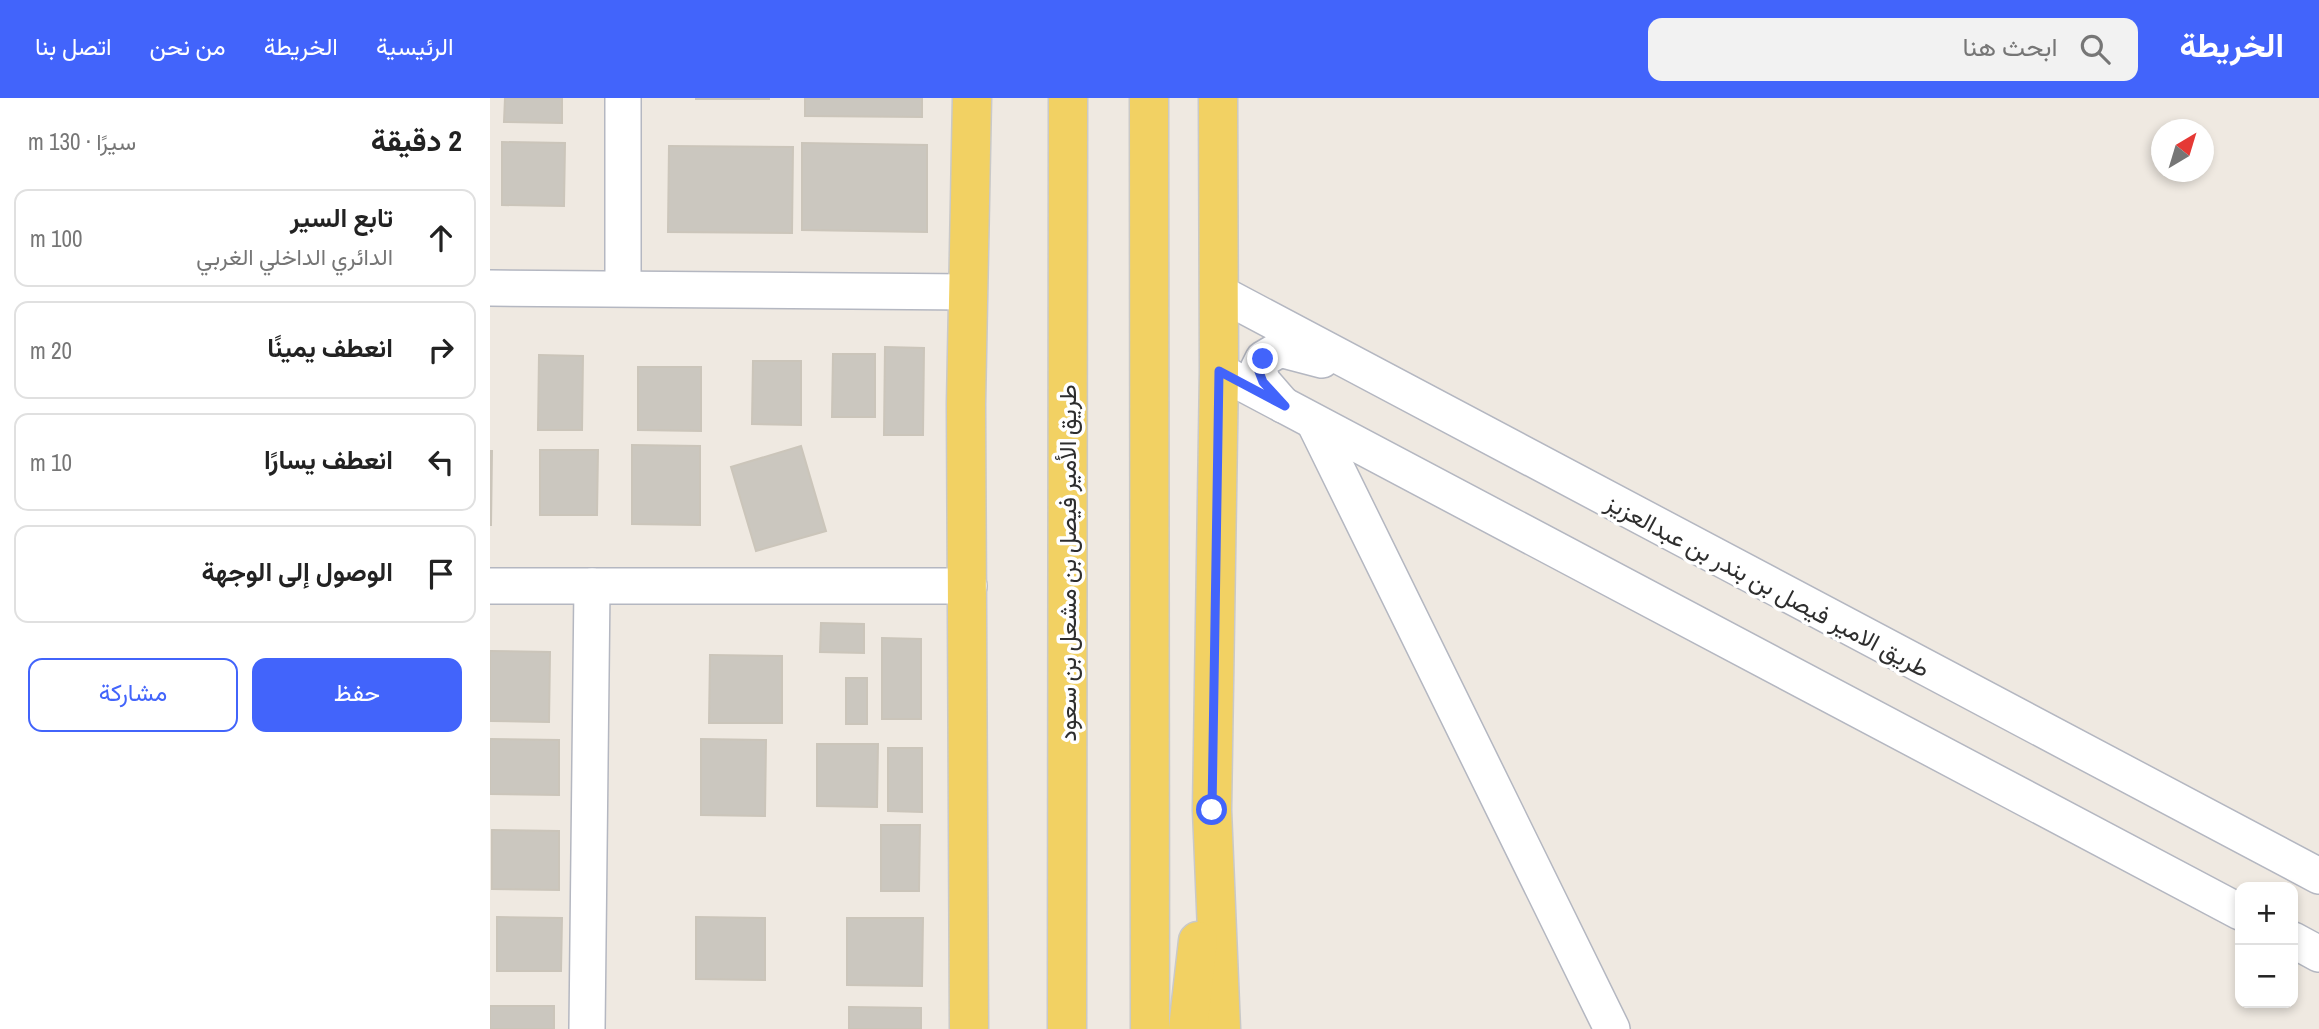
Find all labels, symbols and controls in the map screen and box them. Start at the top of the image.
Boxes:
search box [1648,18,2138,81]
text: الخريطة [2180,23,2284,67]
text: ابحث هنا [1962,29,2058,64]
text: اتصل بنا [35,30,112,62]
text: من نحن [150,30,226,62]
text: الخريطة [264,30,338,62]
text: الرئيسية [376,30,453,62]
icon: search [2076,30,2114,68]
north arrow [2151,119,2214,182]
text: 2 دقيقة [371,120,462,160]
text: سيرًا · 130 m [28,126,136,157]
text: تابع السير [290,200,393,235]
icon: ahead [422,219,460,257]
text: 100 m [30,223,82,254]
text: الدائري الداخلي الغربي [196,241,393,272]
text: انعطف يمينًا [267,330,393,365]
icon: right [422,331,460,369]
text: 20 m [30,335,72,366]
route end [1247,343,1278,374]
street label: طريق الأمير فيصل بن مشعل بن سعود [1051,384,1083,742]
text: انعطف يسارًا [264,442,393,477]
icon: left [422,443,460,481]
text: 10 m [30,447,72,478]
street label: طريق الامير فيصل بن بندر بن عبدالعزيز [1600,485,1936,684]
text: الوصول إلى الوجهة [201,554,393,589]
icon: arrive [422,555,460,593]
button: مشاركة [28,658,238,732]
button: حفظ [252,658,462,732]
route start [1196,794,1227,825]
map controls [2235,882,2298,1008]
button: + [2235,882,2298,945]
button: − [2235,945,2298,1008]

